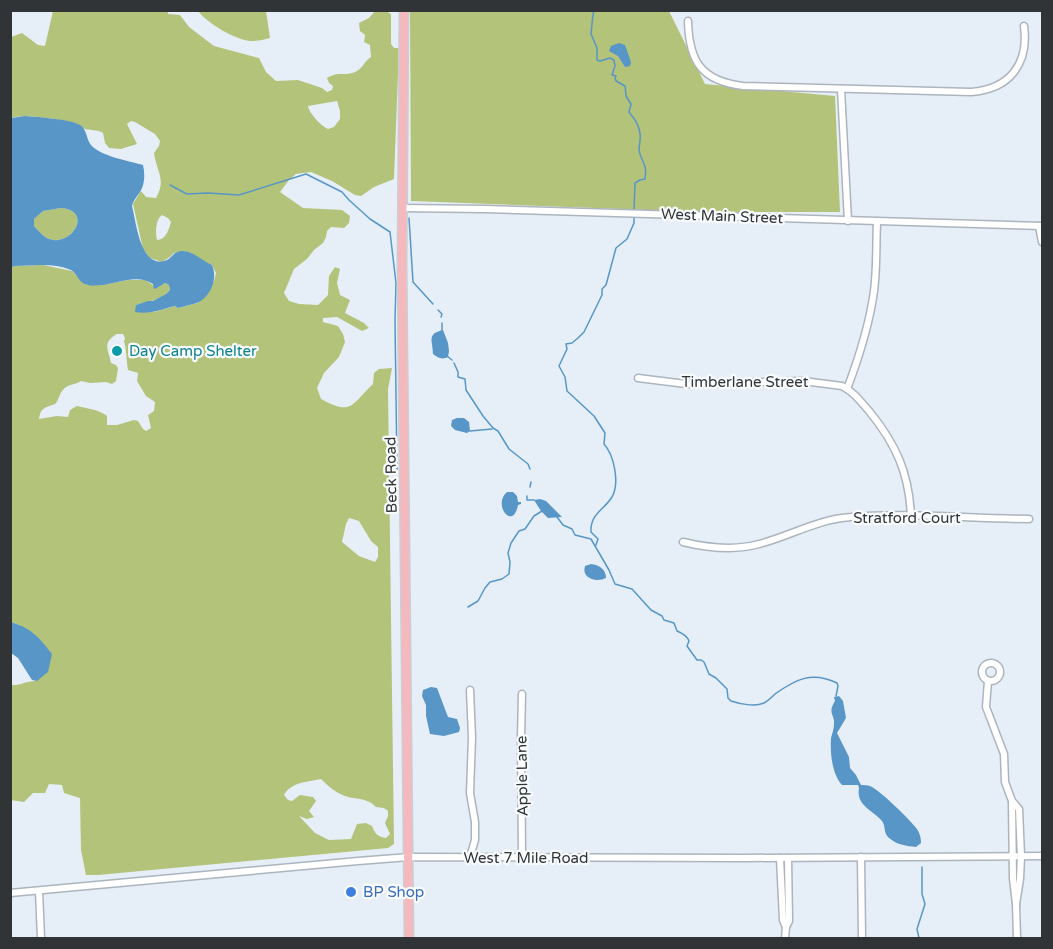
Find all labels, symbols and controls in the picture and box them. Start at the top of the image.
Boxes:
street label: West Main Street [661,205,784,227]
place label: Day Camp Shelter [129,342,257,360]
marker: Day Camp Shelter [110,344,124,358]
street label: Timberlane Street [682,373,809,391]
street label: Beck Road [381,437,401,513]
street label: Stratford Court [853,509,961,527]
street label: Apple Lane [512,735,532,817]
street label: West 7 Mile Road [464,849,588,867]
place label: BP Shop [363,883,424,901]
marker: BP Shop [344,885,358,899]

